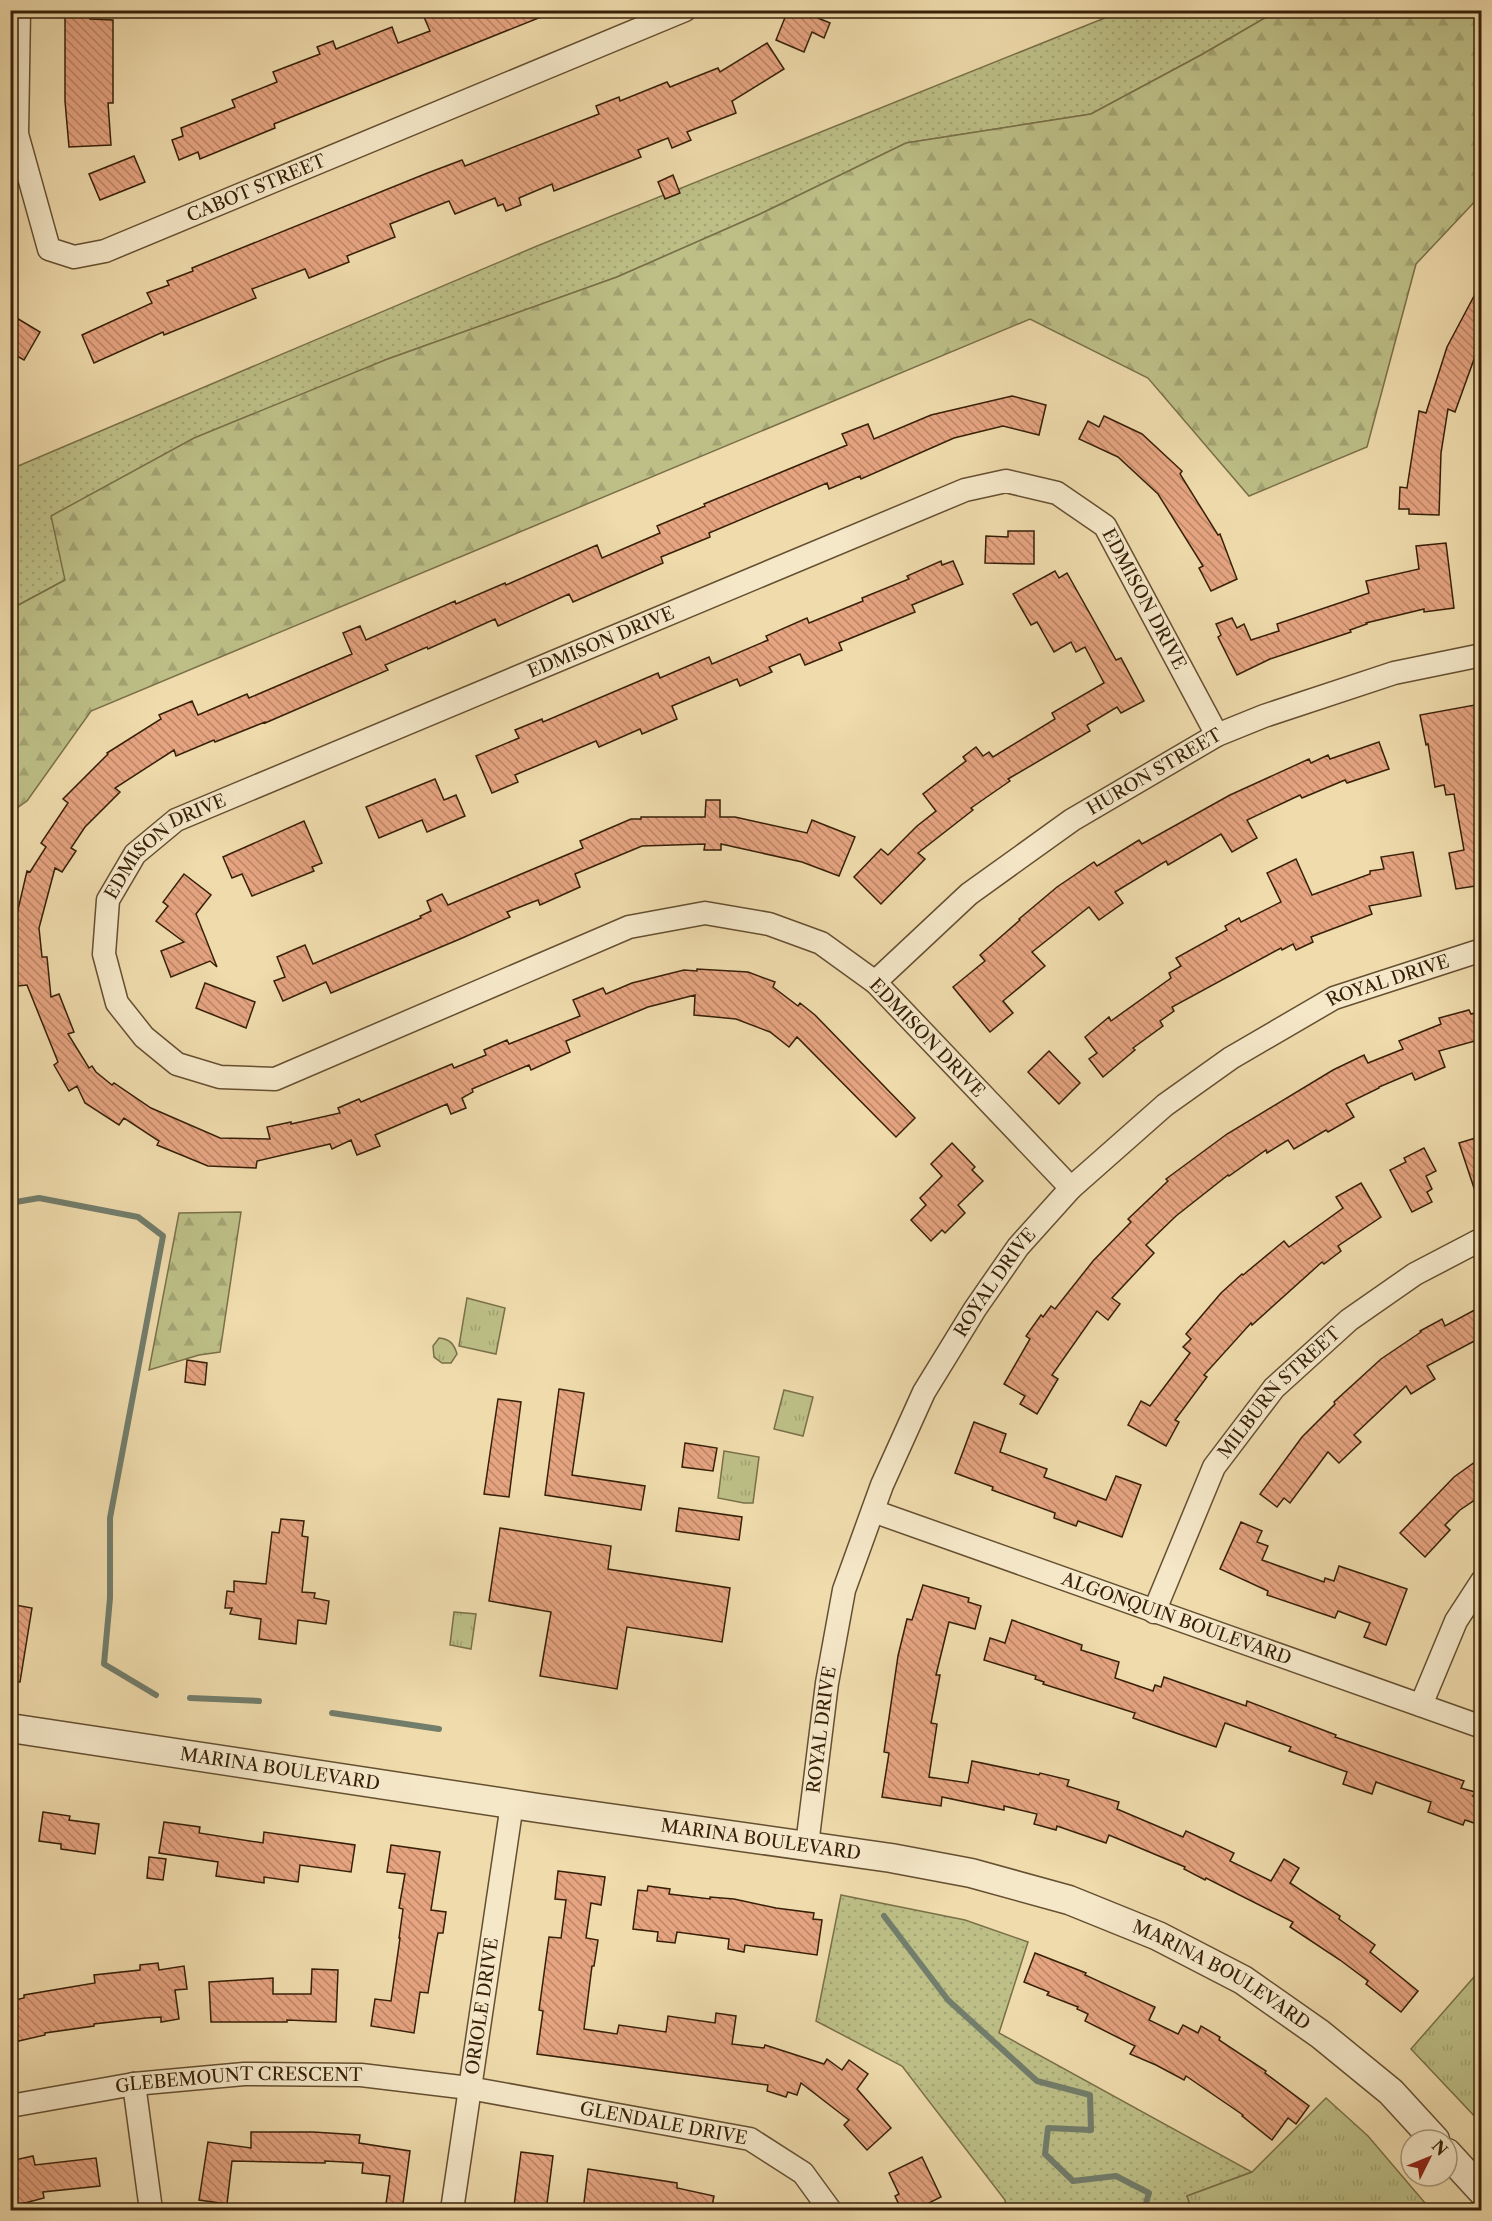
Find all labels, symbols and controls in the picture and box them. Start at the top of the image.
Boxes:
street label: CABOT STREET [184,149,329,227]
street label: EDMISON DRIVE [1097,525,1191,673]
street label: EDMISON DRIVE [524,602,678,683]
street label: HURON STREET [1083,723,1226,820]
street label: EDMISON DRIVE [100,789,229,903]
street label: ROYAL DRIVE [1322,950,1452,1011]
street label: EDMISON DRIVE [865,974,989,1102]
street label: ROYAL DRIVE [949,1224,1041,1341]
street label: MILBURN STREET [1213,1322,1345,1463]
street label: ALGONQUIN BOULEVARD [1058,1567,1294,1670]
street label: ROYAL DRIVE [802,1665,841,1795]
street label: MARINA BOULEVARD [178,1743,381,1795]
street label: MARINA BOULEVARD [659,1814,862,1865]
street label: MARINA BOULEVARD [1129,1916,1315,2035]
street label: ORIOLE DRIVE [461,1936,503,2076]
street label: GLEBEMOUNT CRESCENT [113,2063,363,2098]
street label: GLENDALE DRIVE [578,2097,749,2149]
north arrow [1399,2128,1459,2188]
text: N [1428,2136,1452,2160]

